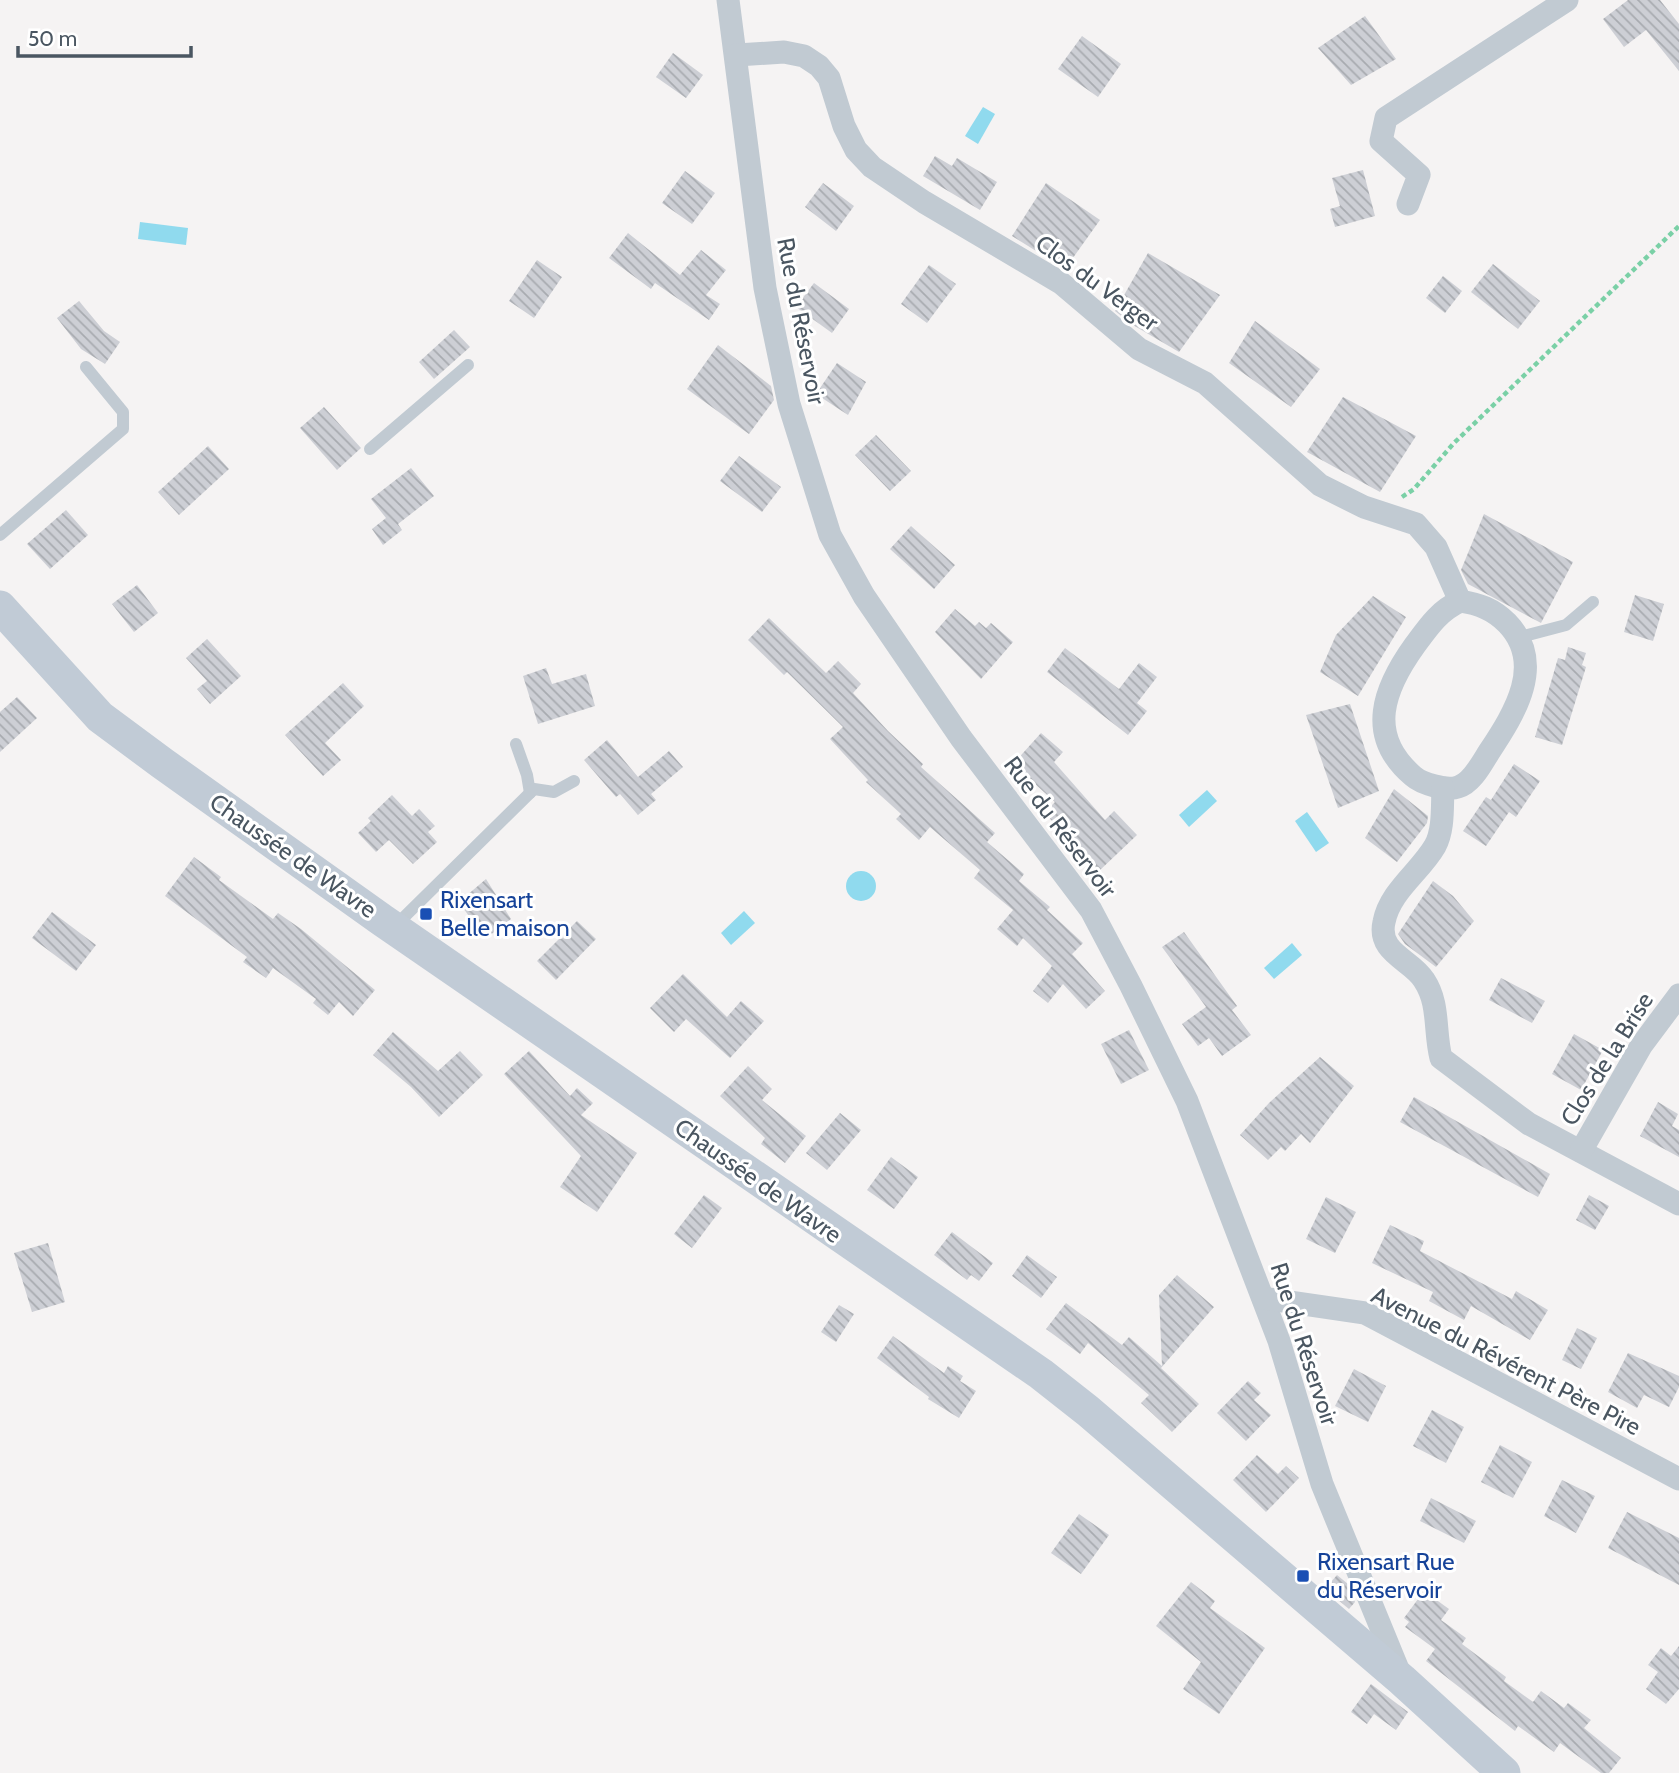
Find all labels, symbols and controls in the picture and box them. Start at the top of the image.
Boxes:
scale bar [18,14,191,58]
text: 50 m [28,26,77,51]
street label: Clos du Verger [1030,228,1165,337]
street label: Rue du Réservoir [771,235,832,407]
street label: Rue du Réservoir [998,750,1123,903]
street label: Chaussée de Wavre [204,787,382,924]
place label: Rixensart Belle maison [440,885,570,942]
marker: Rixensart Belle maison [418,906,434,922]
street label: Clos de la Brise [1554,987,1659,1131]
street label: Chaussée de Wavre [669,1112,847,1249]
street label: Rue du Réservoir [1265,1259,1345,1429]
street label: Avenue du Révérent Père Pire [1367,1280,1646,1441]
place label: Rixensart Rue du Réservoir [1317,1547,1455,1604]
marker: Rixensart Rue du Réservoir [1295,1568,1311,1584]

